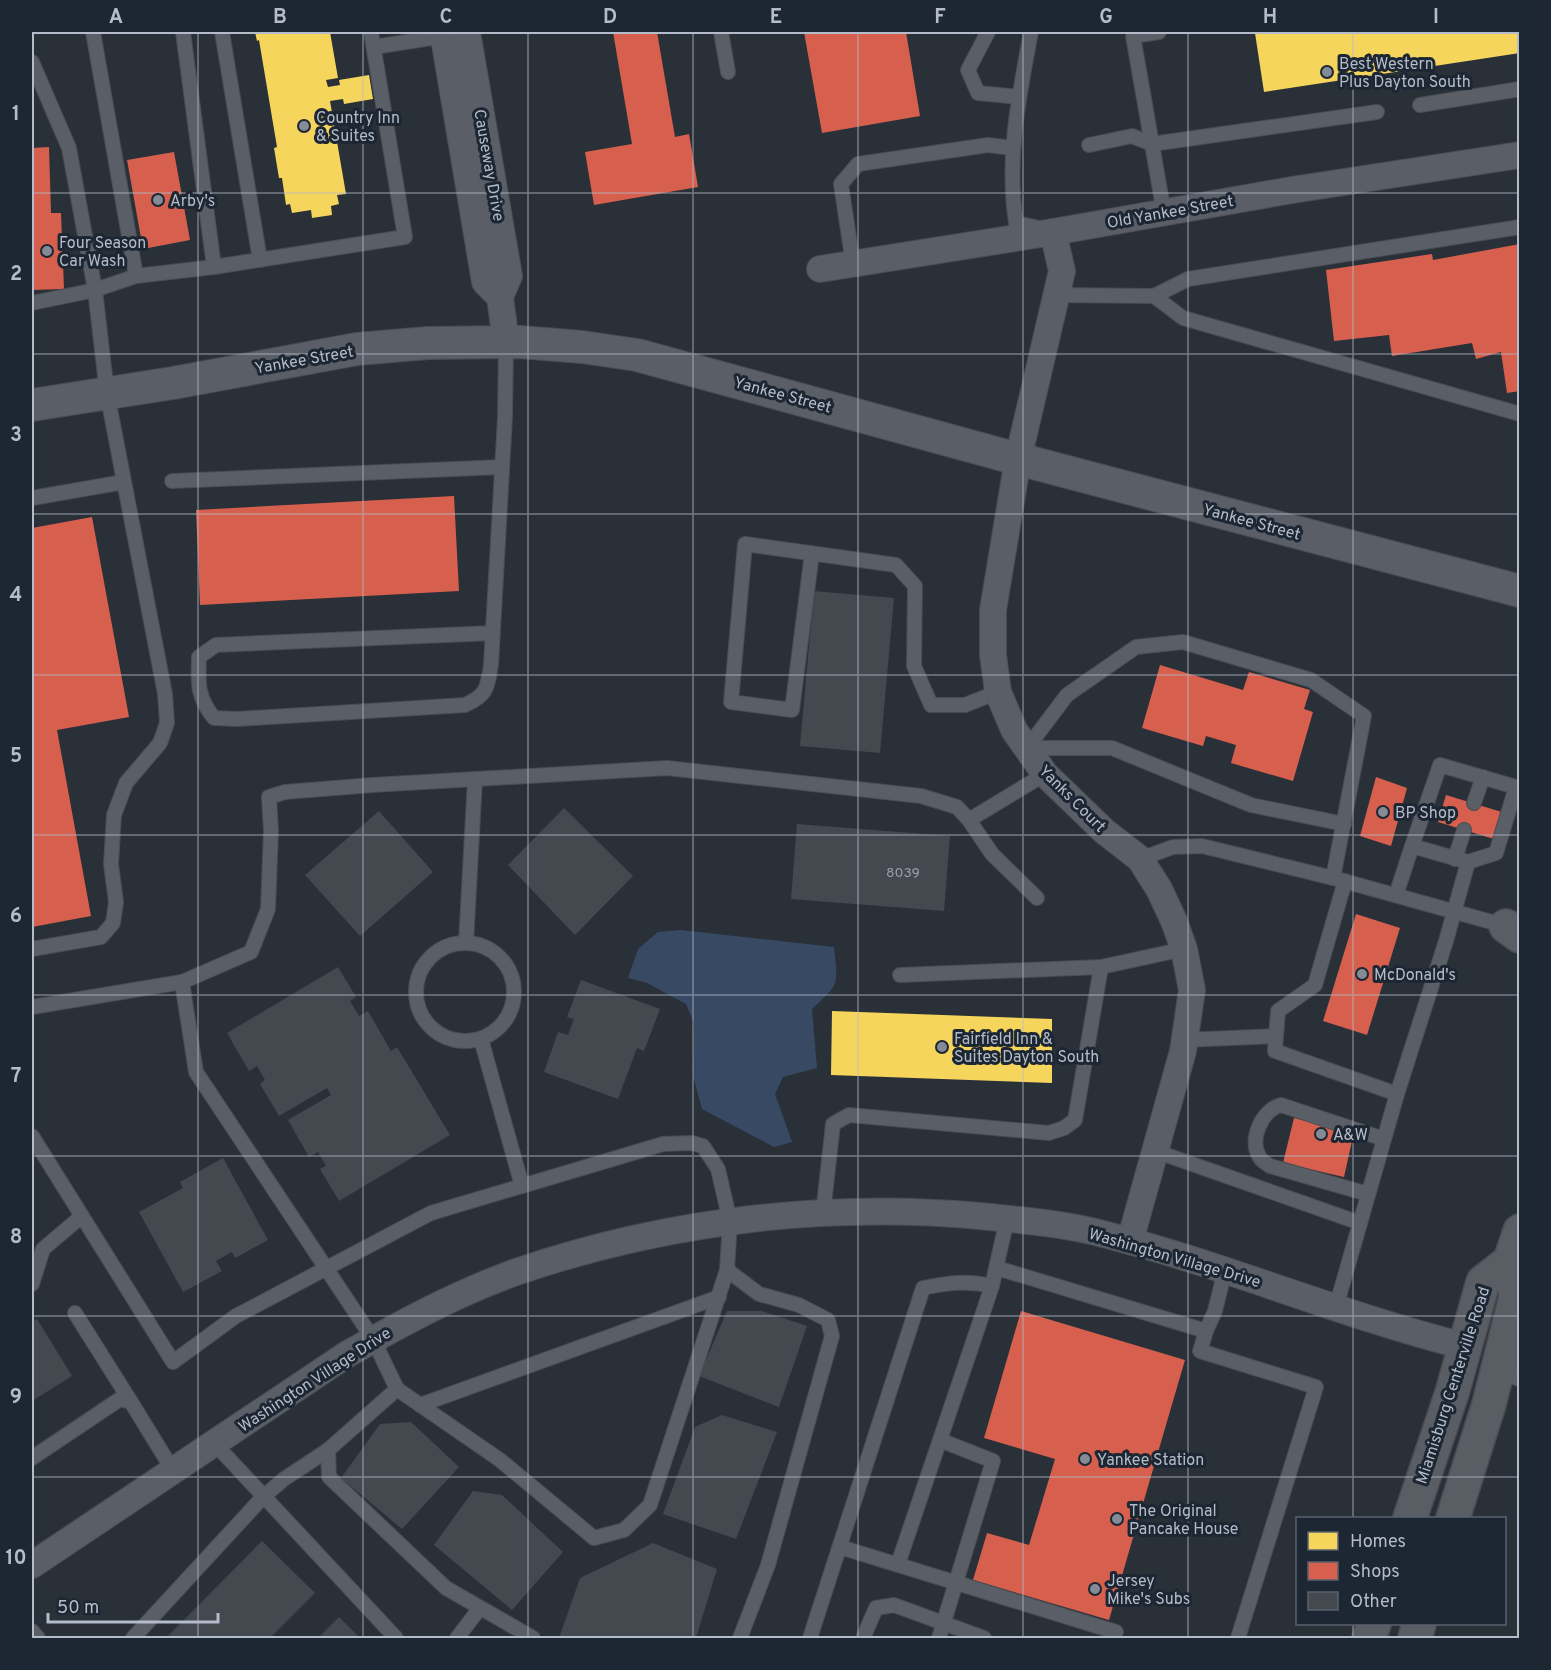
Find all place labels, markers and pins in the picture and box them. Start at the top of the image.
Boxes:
place label: Best Western Plus Dayton South [1339,55,1471,93]
marker: Best Western Plus Dayton South [1320,65,1334,79]
place label: Country Inn & Suites [316,109,400,147]
marker: Country Inn & Suites [297,119,311,133]
place label: Arby's [170,192,215,212]
marker: Arby's [151,193,165,207]
place label: Four Season Car Wash [59,234,146,272]
marker: Four Season Car Wash [40,244,54,258]
place label: BP Shop [1395,804,1456,824]
marker: BP Shop [1376,805,1390,819]
place label: McDonald's [1374,966,1456,986]
marker: McDonald's [1355,967,1369,981]
place label: Fairfield Inn & Suites Dayton South [954,1030,1099,1068]
marker: Fairfield Inn & Suites Dayton South [935,1040,949,1054]
place label: A&W [1333,1126,1368,1146]
marker: A&W [1314,1127,1328,1141]
place label: Yankee Station [1097,1451,1204,1471]
marker: Yankee Station [1078,1452,1092,1466]
place label: The Original Pancake House [1129,1502,1238,1540]
marker: The Original Pancake House [1110,1512,1124,1526]
place label: Jersey Mike's Subs [1107,1572,1190,1610]
marker: Jersey Mike's Subs [1088,1582,1102,1596]

